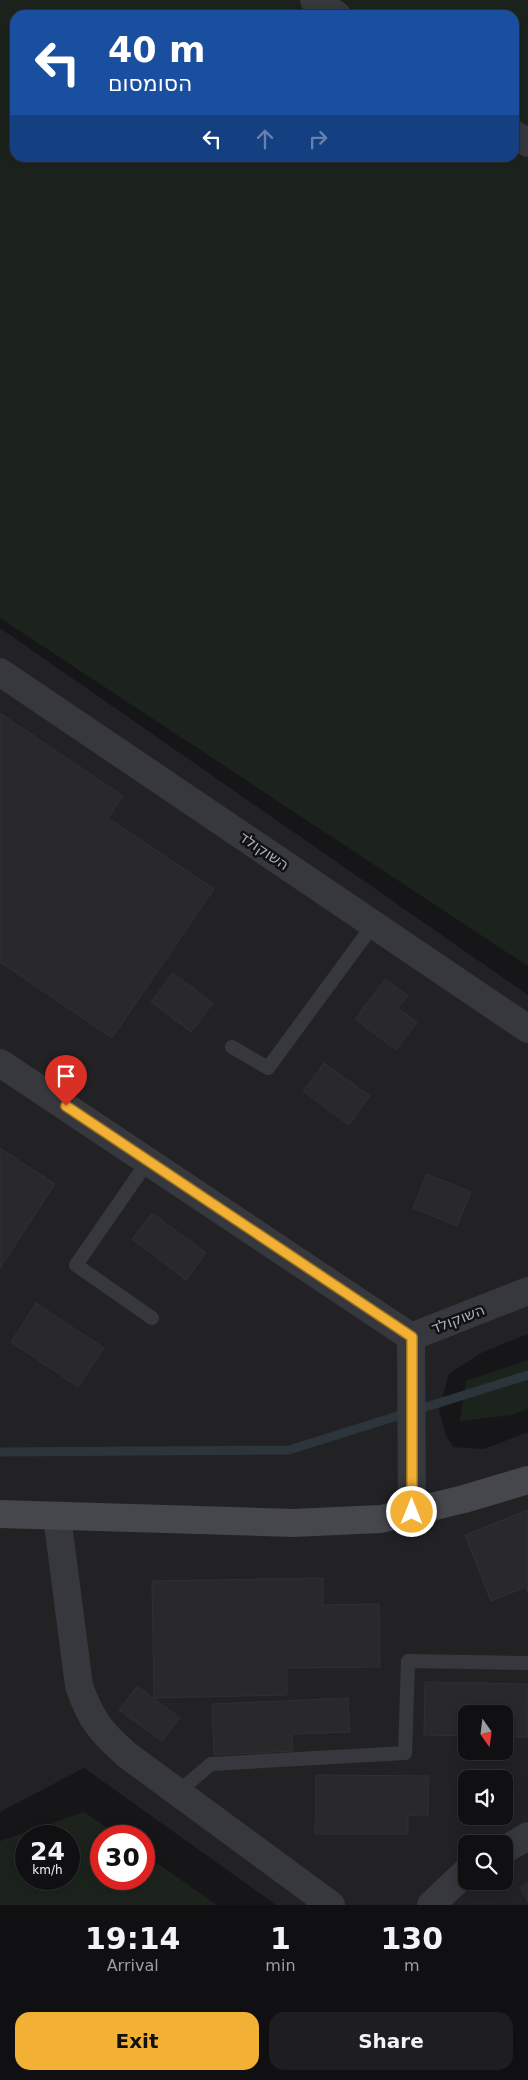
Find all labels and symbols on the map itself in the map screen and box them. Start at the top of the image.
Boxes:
street label: השוקולד [236,828,292,874]
pin [45,1055,87,1106]
street label: השוקולד [429,1301,487,1337]
position arrow [385,1485,437,1537]
north arrow [458,1705,512,1760]
speed limit sign: 30 [90,1825,155,1890]

